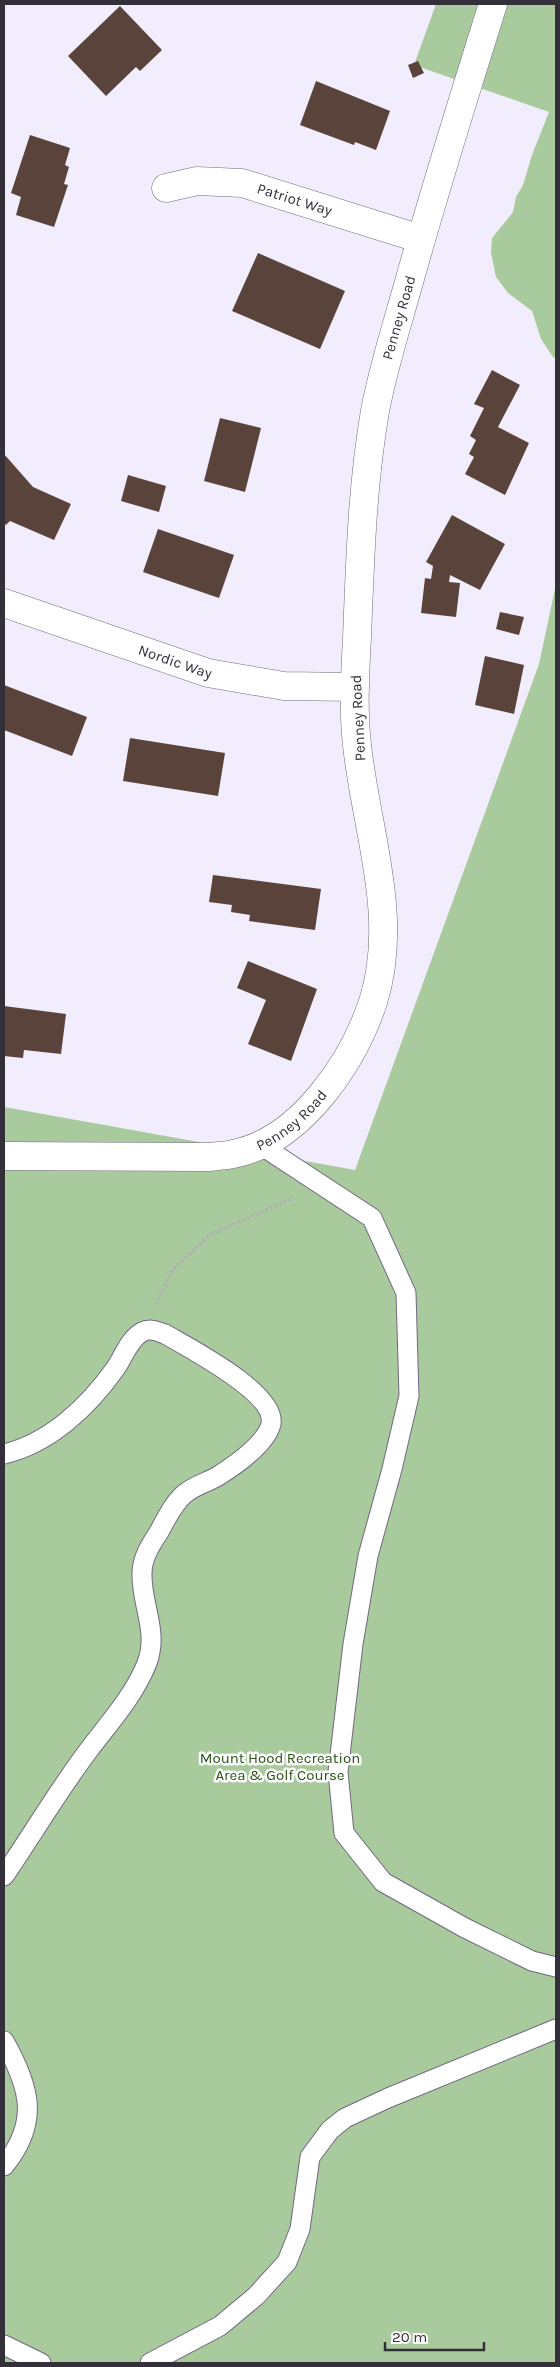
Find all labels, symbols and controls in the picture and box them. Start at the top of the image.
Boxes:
street label: Patriot Way [255,179,334,220]
street label: Penney Road [378,273,419,362]
street label: Nordic Way [136,641,213,683]
street label: Penney Road [347,674,369,762]
street label: Penney Road [253,1086,331,1155]
park label: Mount Hood Recreation Area & Golf Course [200,1749,360,1784]
scale bar [385,2320,484,2352]
text: 20 m [392,2328,427,2346]

